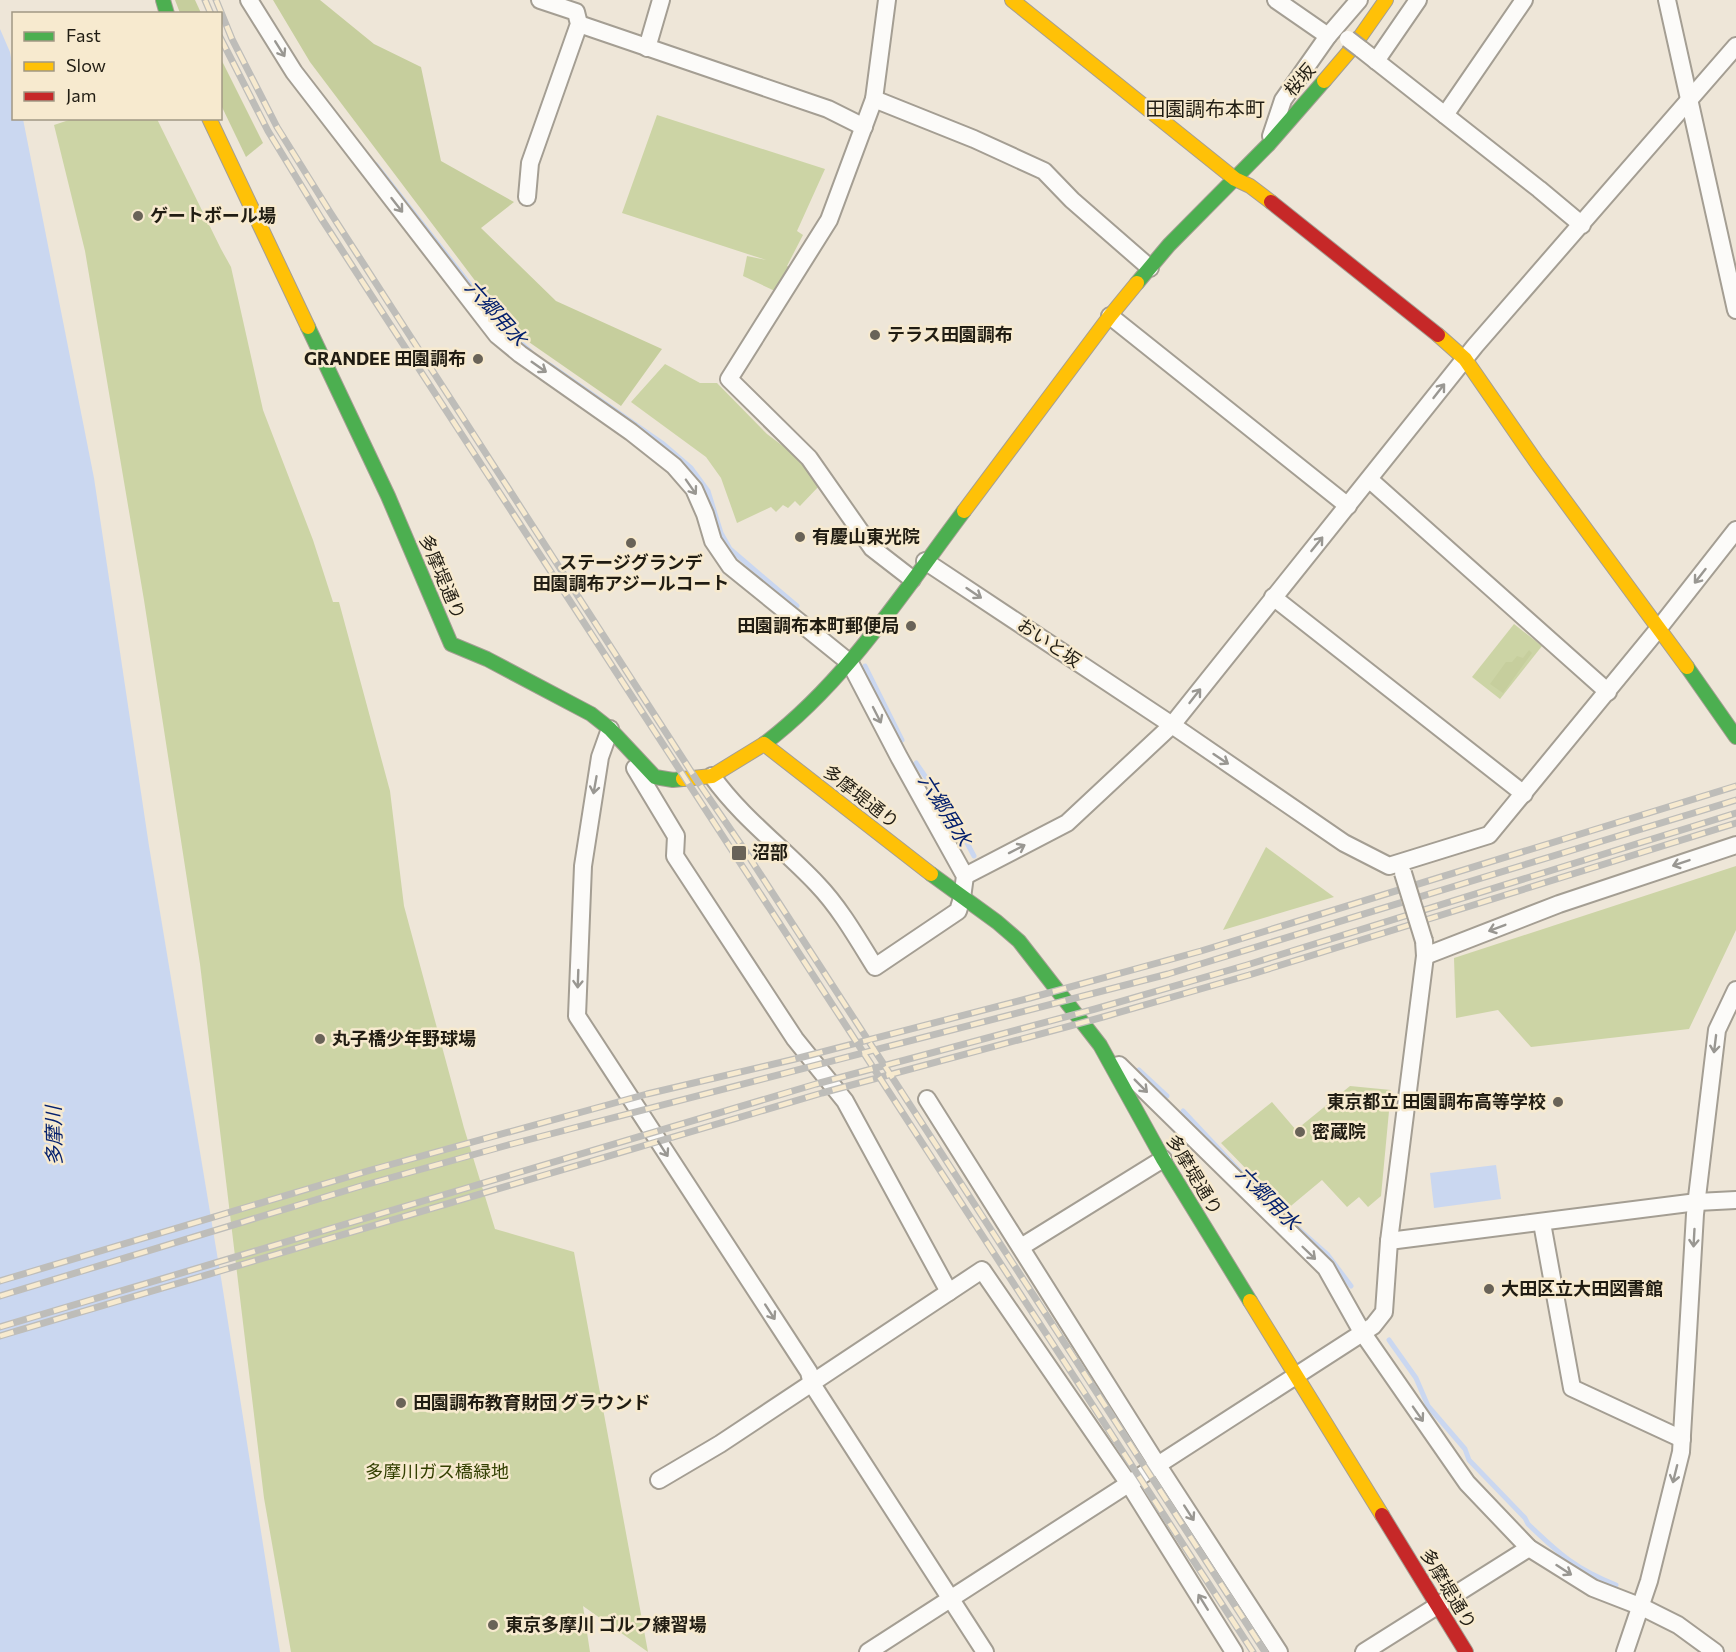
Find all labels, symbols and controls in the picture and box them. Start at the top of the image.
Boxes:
legend [12,12,222,120]
text: Fast [66,24,101,46]
one-way arrow [274,41,287,58]
text: Slow [66,54,106,76]
street label: 桜坂 [1279,59,1319,100]
text: Jam [66,84,96,106]
district label: 田園調布本町 [1145,96,1265,120]
one-way arrow [391,197,404,213]
place label: ゲートボール場 [150,204,276,226]
marker: ゲートボール場 [131,209,145,223]
water label: 六郷用水 [461,275,534,352]
place label: テラス田園調布 [887,323,1013,345]
marker: テラス田園調布 [868,328,882,342]
place label: GRANDEE 田園調布 [304,347,466,369]
marker: GRANDEE 田園調布 [471,352,485,366]
one-way arrow [530,361,546,373]
one-way arrow [1432,384,1445,400]
one-way arrow [685,479,697,495]
place label: 有慶山東光院 [812,525,920,547]
marker: 有慶山東光院 [793,530,807,544]
street label: 多摩堤通り [415,531,471,622]
marker: ステージグランデ 田園調布アジールコート [624,536,638,550]
one-way arrow [1310,537,1324,552]
place label: ステージグランデ 田園調布アジールコート [533,551,729,594]
one-way arrow [1694,568,1707,584]
one-way arrow [965,588,982,600]
street label: おいと坂 [1014,613,1086,671]
place label: 田園調布本町郵便局 [737,614,899,636]
marker: 田園調布本町郵便局 [904,619,918,633]
one-way arrow [1189,689,1202,705]
one-way arrow [871,706,883,723]
one-way arrow [1212,753,1228,765]
street label: 多摩堤通り [819,760,904,833]
water label: 六郷用水 [914,769,978,851]
one-way arrow [589,775,600,794]
place label: 沼部 [752,841,788,863]
one-way arrow [1008,843,1026,854]
marker: 沼部 [730,844,748,862]
one-way arrow [1672,859,1690,870]
one-way arrow [1488,923,1506,934]
one-way arrow [573,968,584,988]
place label: 丸子橋少年野球場 [332,1027,476,1049]
marker: 丸子橋少年野球場 [313,1032,327,1046]
one-way arrow [1710,1034,1721,1054]
one-way arrow [1134,1079,1149,1093]
place label: 東京都立 田園調布高等学校 [1327,1090,1546,1112]
marker: 東京都立 田園調布高等学校 [1551,1095,1565,1109]
water label: 多摩川 [40,1104,66,1166]
place label: 密蔵院 [1312,1120,1366,1142]
marker: 密蔵院 [1293,1125,1307,1139]
street label: 多摩堤通り [1162,1130,1227,1219]
one-way arrow [657,1140,669,1156]
water label: 六郷用水 [1232,1161,1307,1235]
one-way arrow [1688,1227,1699,1247]
one-way arrow [1302,1246,1317,1260]
place label: 大田区立大田図書館 [1501,1277,1663,1299]
marker: 大田区立大田図書館 [1482,1282,1496,1296]
one-way arrow [764,1303,776,1319]
place label: 田園調布教育財団 グラウンド [413,1391,650,1413]
marker: 田園調布教育財団 グラウンド [394,1396,408,1410]
one-way arrow [1412,1405,1424,1422]
park label: 多摩川ガス橋緑地 [365,1460,509,1482]
one-way arrow [1669,1464,1681,1483]
one-way arrow [1183,1504,1195,1521]
street label: 多摩堤通り [1416,1544,1481,1633]
one-way arrow [1556,1564,1572,1576]
one-way arrow [1197,1594,1210,1611]
place label: 東京多摩川 ゴルフ練習場 [505,1613,706,1635]
marker: 東京多摩川 ゴルフ練習場 [486,1618,500,1632]

